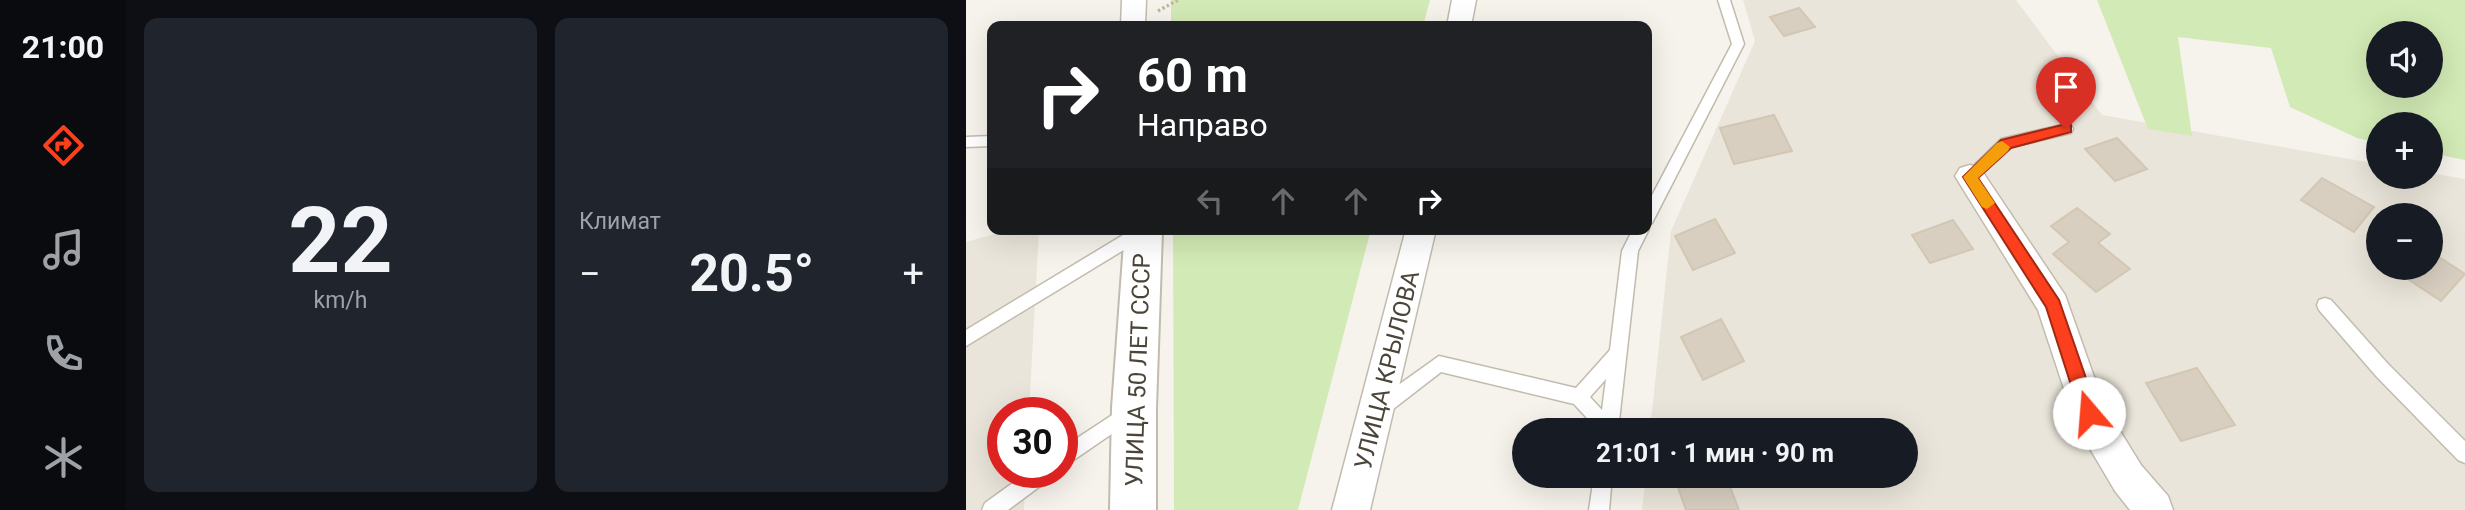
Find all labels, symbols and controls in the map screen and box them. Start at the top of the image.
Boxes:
map controls [2366,21,2443,280]
button: sound [2366,21,2443,98]
text: 21:00 [22,28,104,66]
text: 60 m [1137,47,1248,104]
icon: right [1022,49,1113,140]
pin [2036,57,2096,129]
icon: arrive [2047,68,2085,106]
text: Направо [1137,106,1268,144]
button: + [2366,112,2443,189]
icon: directions [39,121,88,170]
icon: left [1191,182,1229,220]
icon: ahead [1264,182,1302,220]
icon: ahead [1337,182,1375,220]
icon: right [1410,182,1448,220]
text: 22 [288,188,393,294]
button: − [2366,203,2443,280]
text: Климат [579,208,661,235]
icon: music [39,225,88,274]
text: 20.5° [689,243,814,304]
text: − [579,252,601,296]
text: + [902,252,924,296]
street label: УЛИЦА 50 ЛЕТ СССР [1120,253,1156,487]
street label: УЛИЦА КРЫЛОВА [1349,268,1425,472]
text: km/h [314,287,368,314]
icon: phone [39,329,88,378]
position arrow [2052,376,2126,450]
speed limit sign: 30 [987,397,1078,488]
icon: climate [39,433,88,482]
text: 21:01 · 1 мин · 90 m [1596,438,1834,468]

